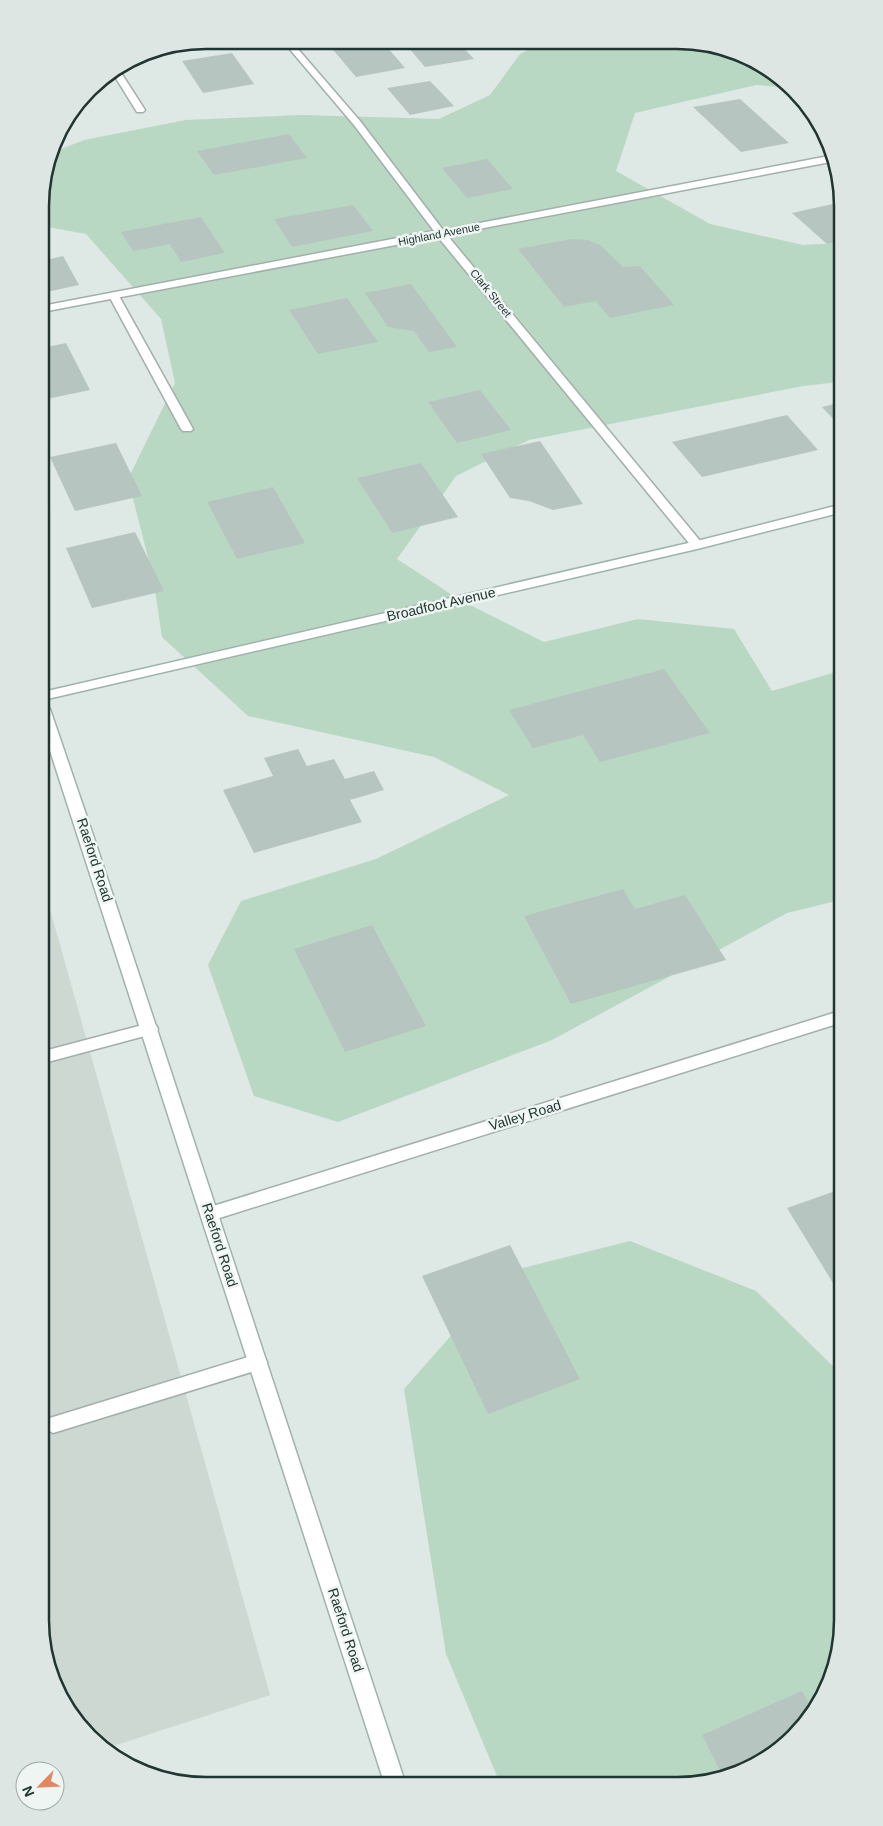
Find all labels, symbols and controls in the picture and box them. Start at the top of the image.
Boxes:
street label: Highland Avenue [397,220,481,248]
street label: Clark Street [468,267,514,319]
street label: Broadfoot Avenue [385,584,497,624]
street label: Raeford Road [74,816,116,904]
street label: Valley Road [487,1096,563,1134]
street label: Raeford Road [199,1201,241,1289]
street label: Raeford Road [325,1586,367,1674]
north arrow [15,1761,65,1811]
text: N [19,1783,37,1799]

